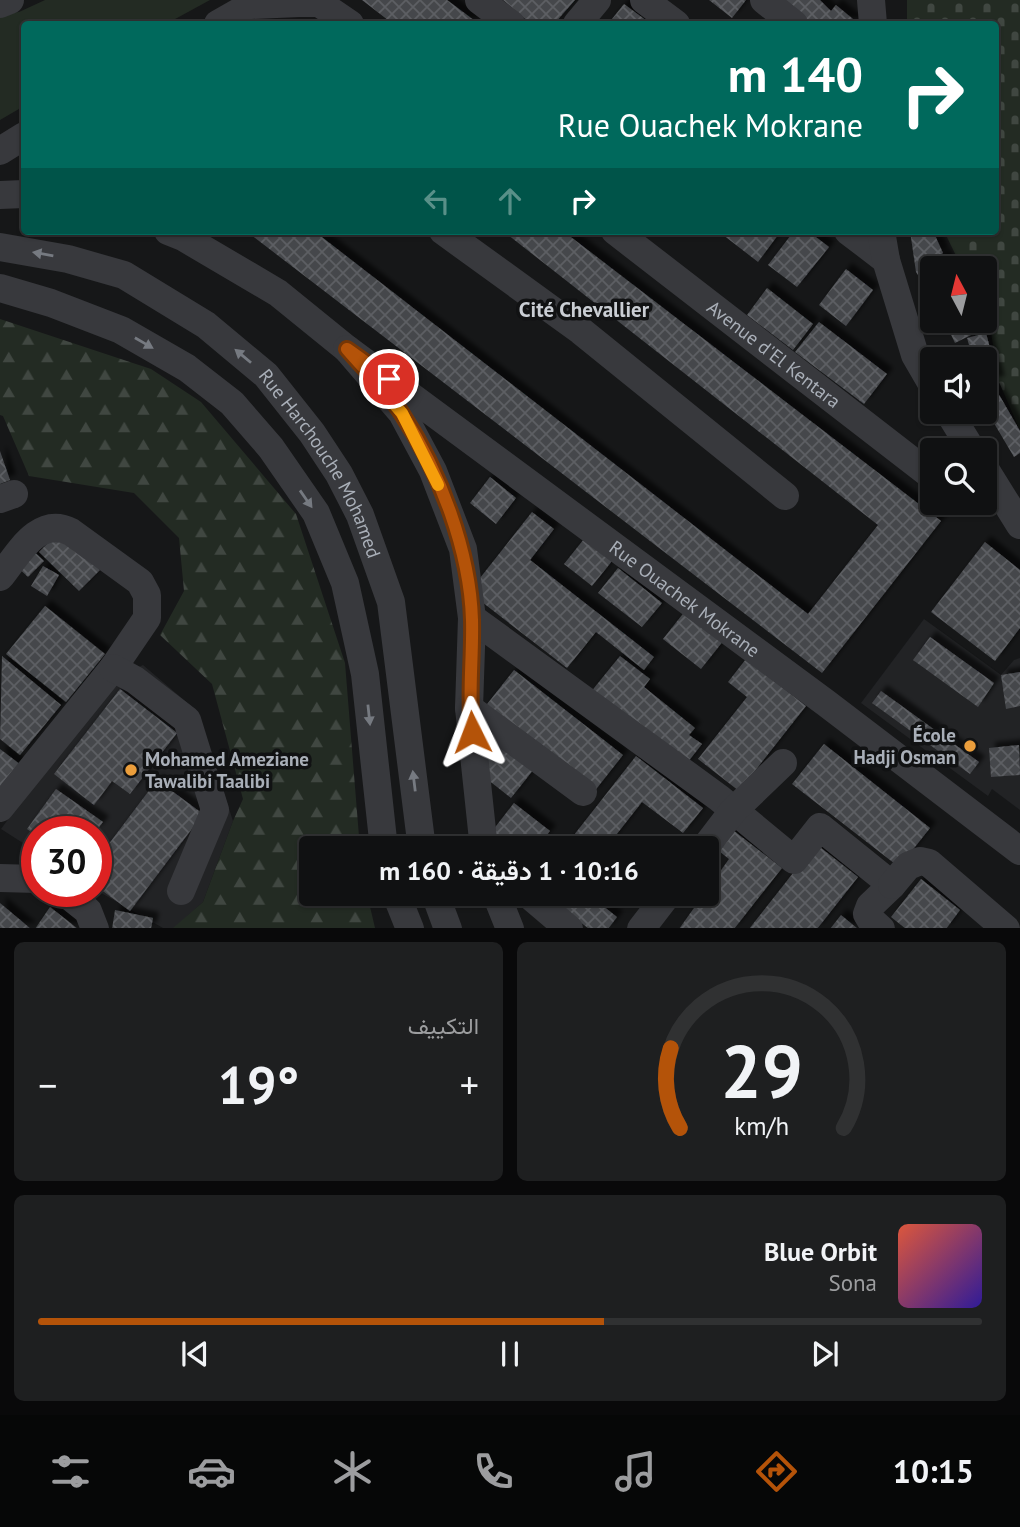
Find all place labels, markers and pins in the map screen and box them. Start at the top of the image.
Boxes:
pin [359,349,419,409]
place label: École Hadji Osman [853,723,956,769]
marker: École Hadji Osman [962,738,978,754]
place label: Mohamed Ameziane Tawalibi Taalibi [145,747,309,793]
marker: Mohamed Ameziane Tawalibi Taalibi [123,762,139,778]

